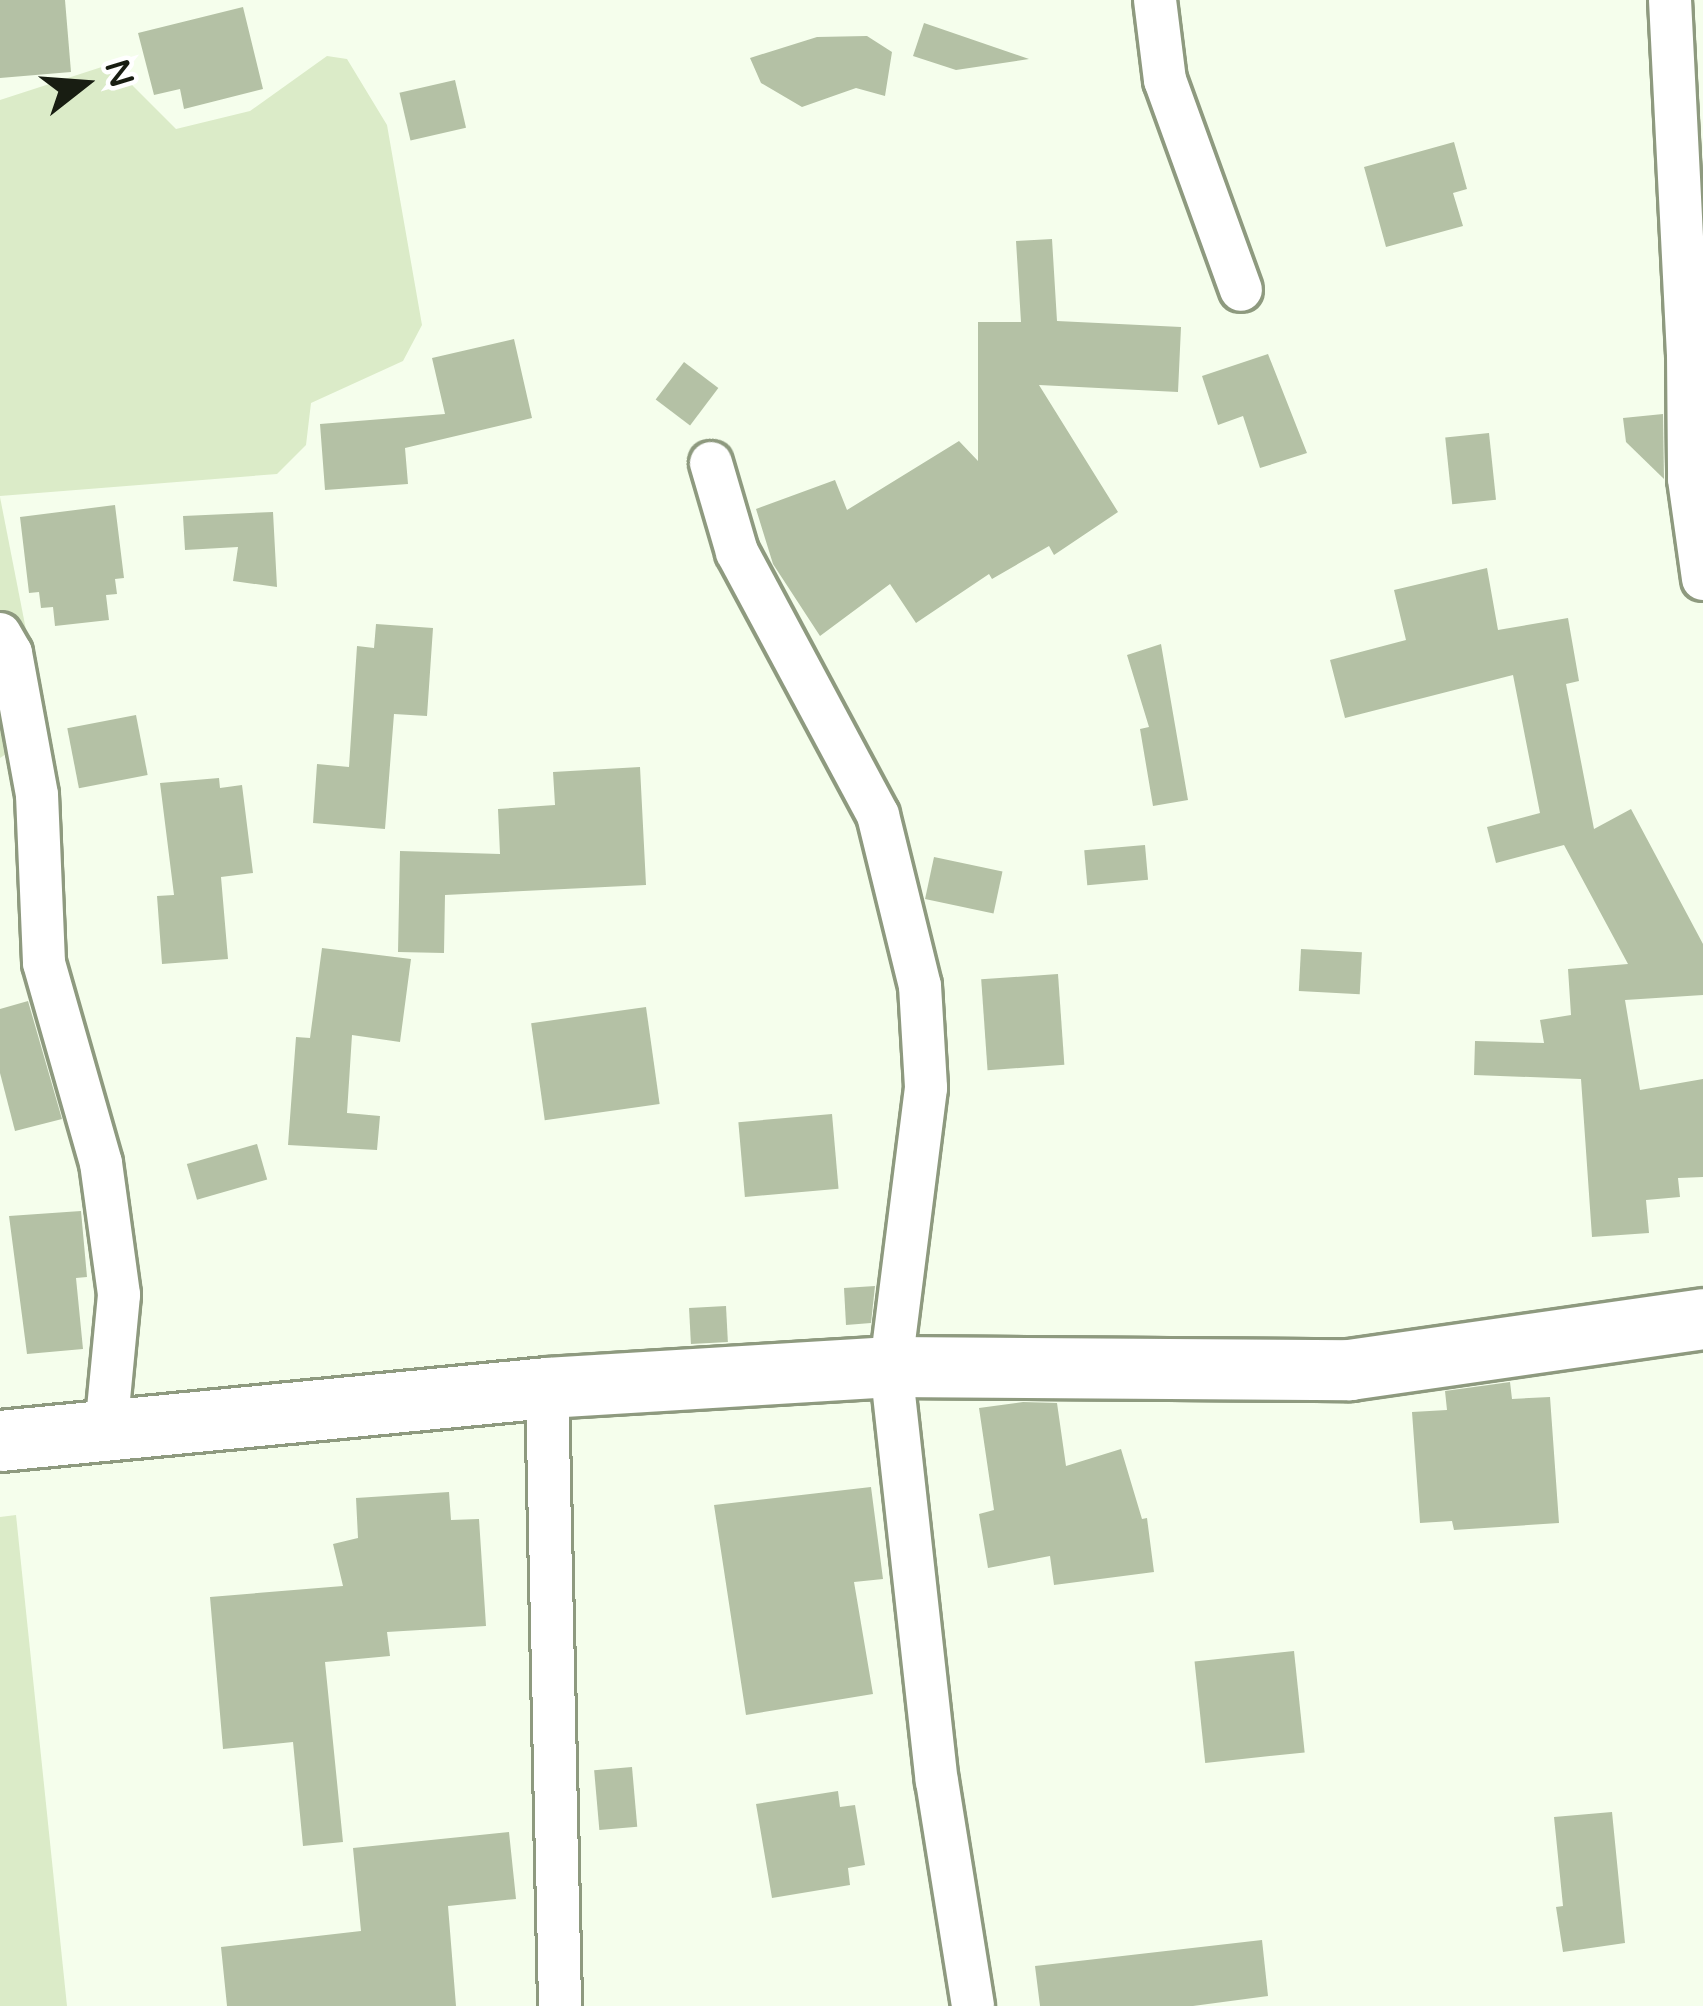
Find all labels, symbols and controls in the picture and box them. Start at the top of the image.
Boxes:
north arrow [24,24,144,144]
text: N [96,55,141,92]

